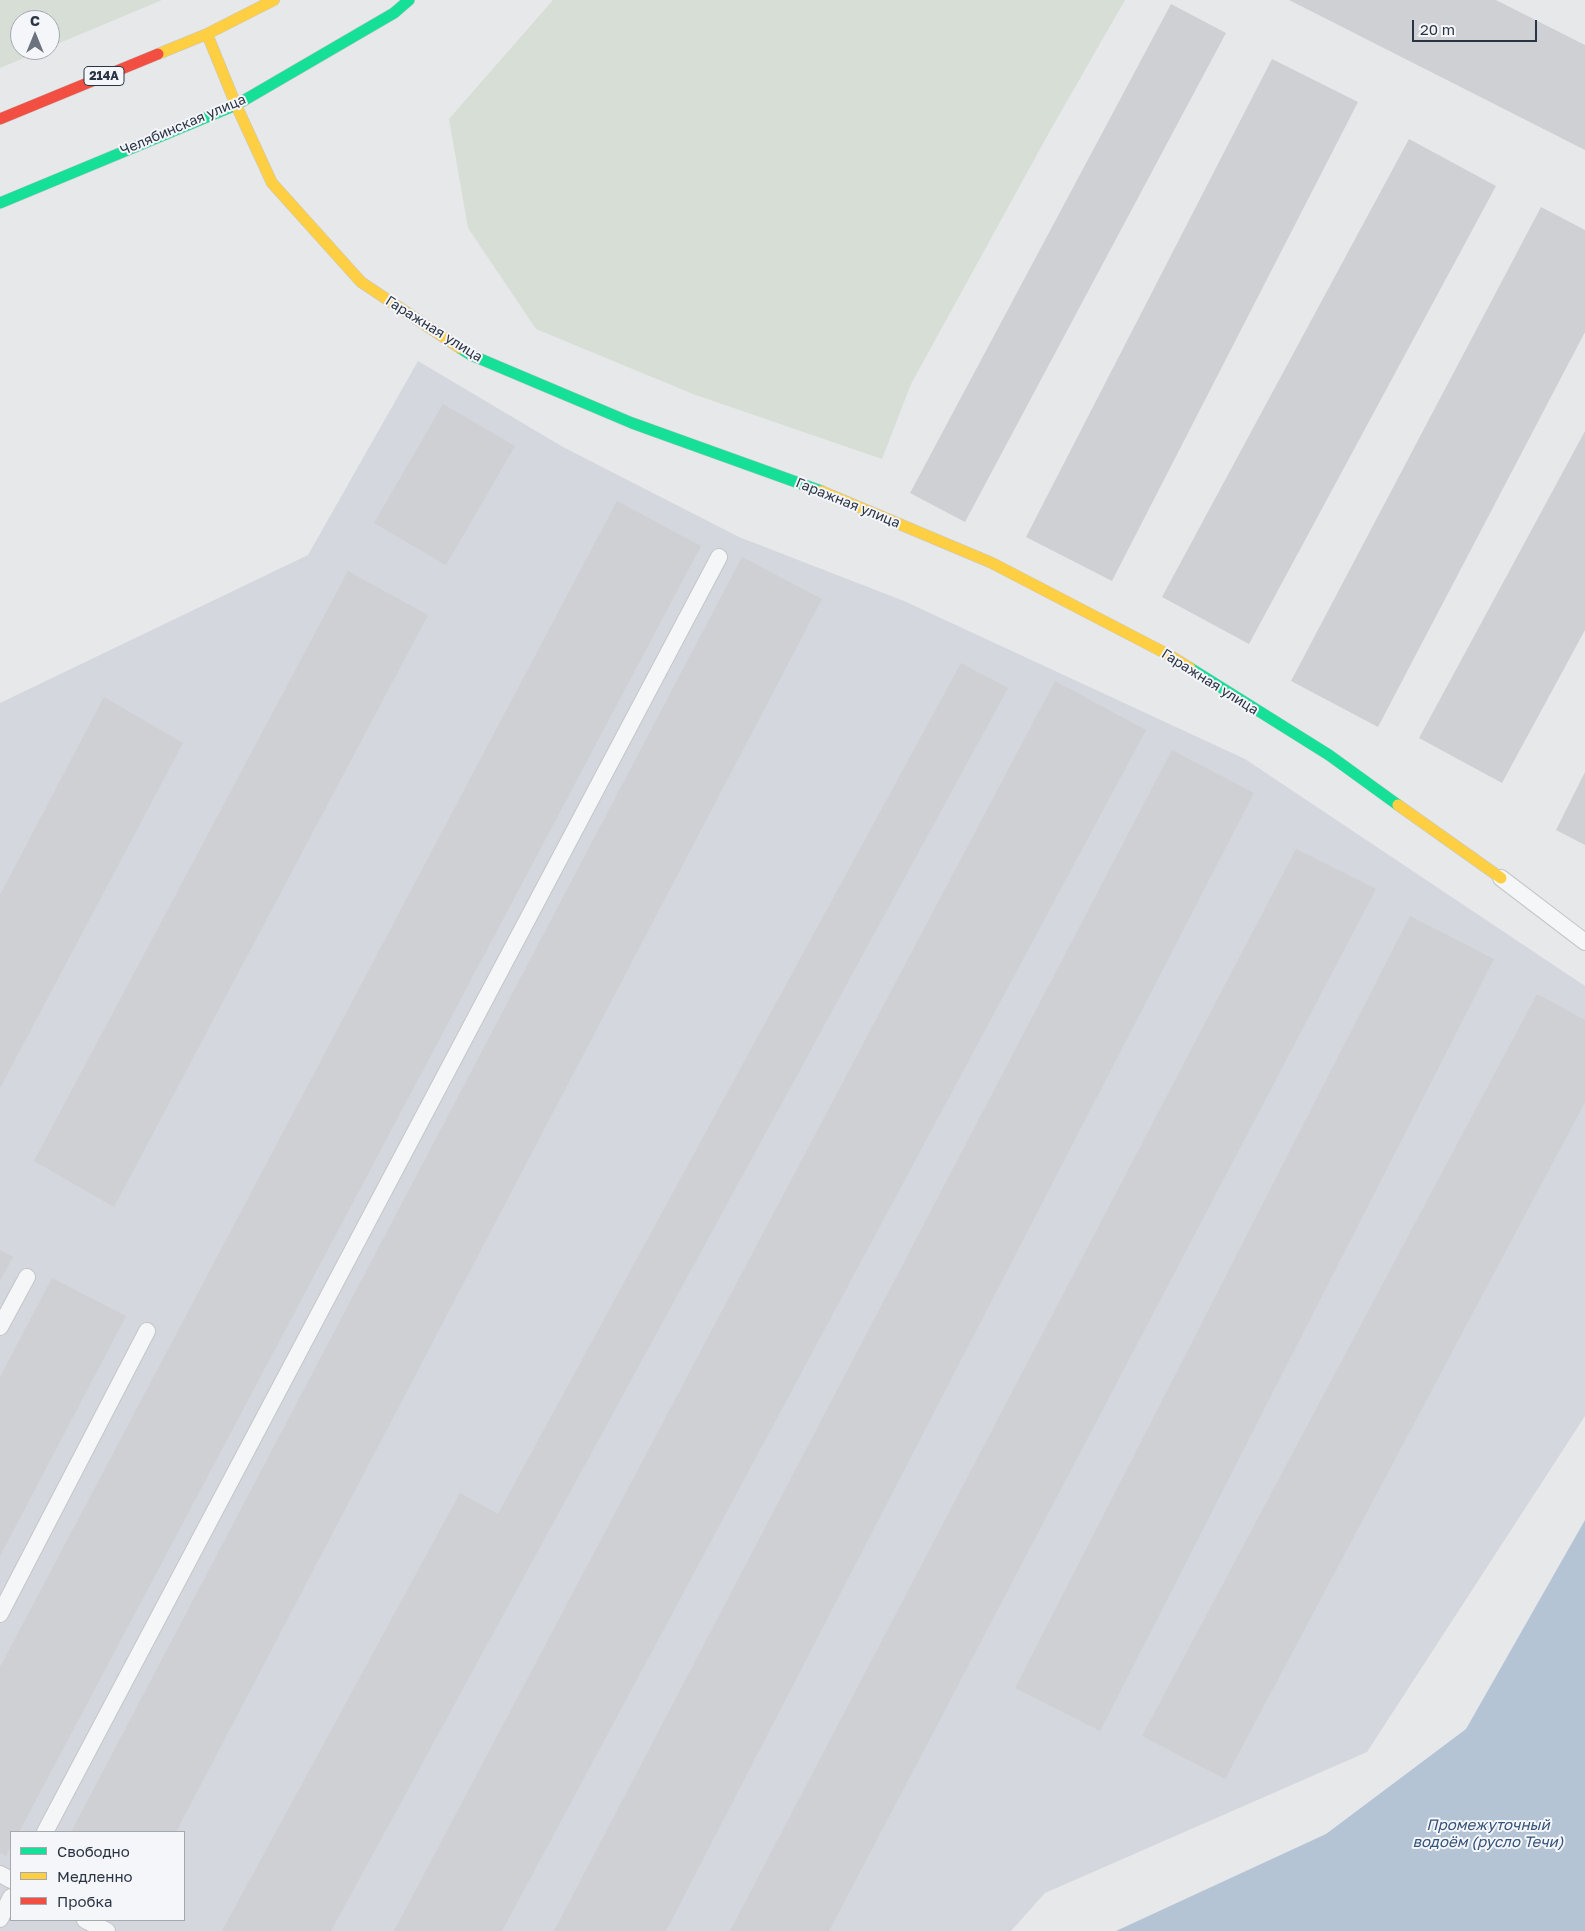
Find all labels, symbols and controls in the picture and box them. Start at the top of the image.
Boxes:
north arrow [10,10,60,60]
scale bar [1415,10,1540,42]
text: С [30,12,40,29]
text: 20 m [1420,20,1455,38]
road number: 214А [84,66,124,85]
street label: Челябинская улица [118,91,248,159]
street label: Гаражная улица [382,292,486,366]
street label: Гаражная улица [793,474,903,532]
street label: Гаражная улица [1158,645,1262,719]
water label: Промежуточный водоём (русло Течи) [1413,1816,1563,1851]
legend [10,1831,185,1921]
text: Свободно [57,1842,130,1860]
text: Медленно [57,1867,133,1885]
text: Пробка [57,1892,112,1910]

